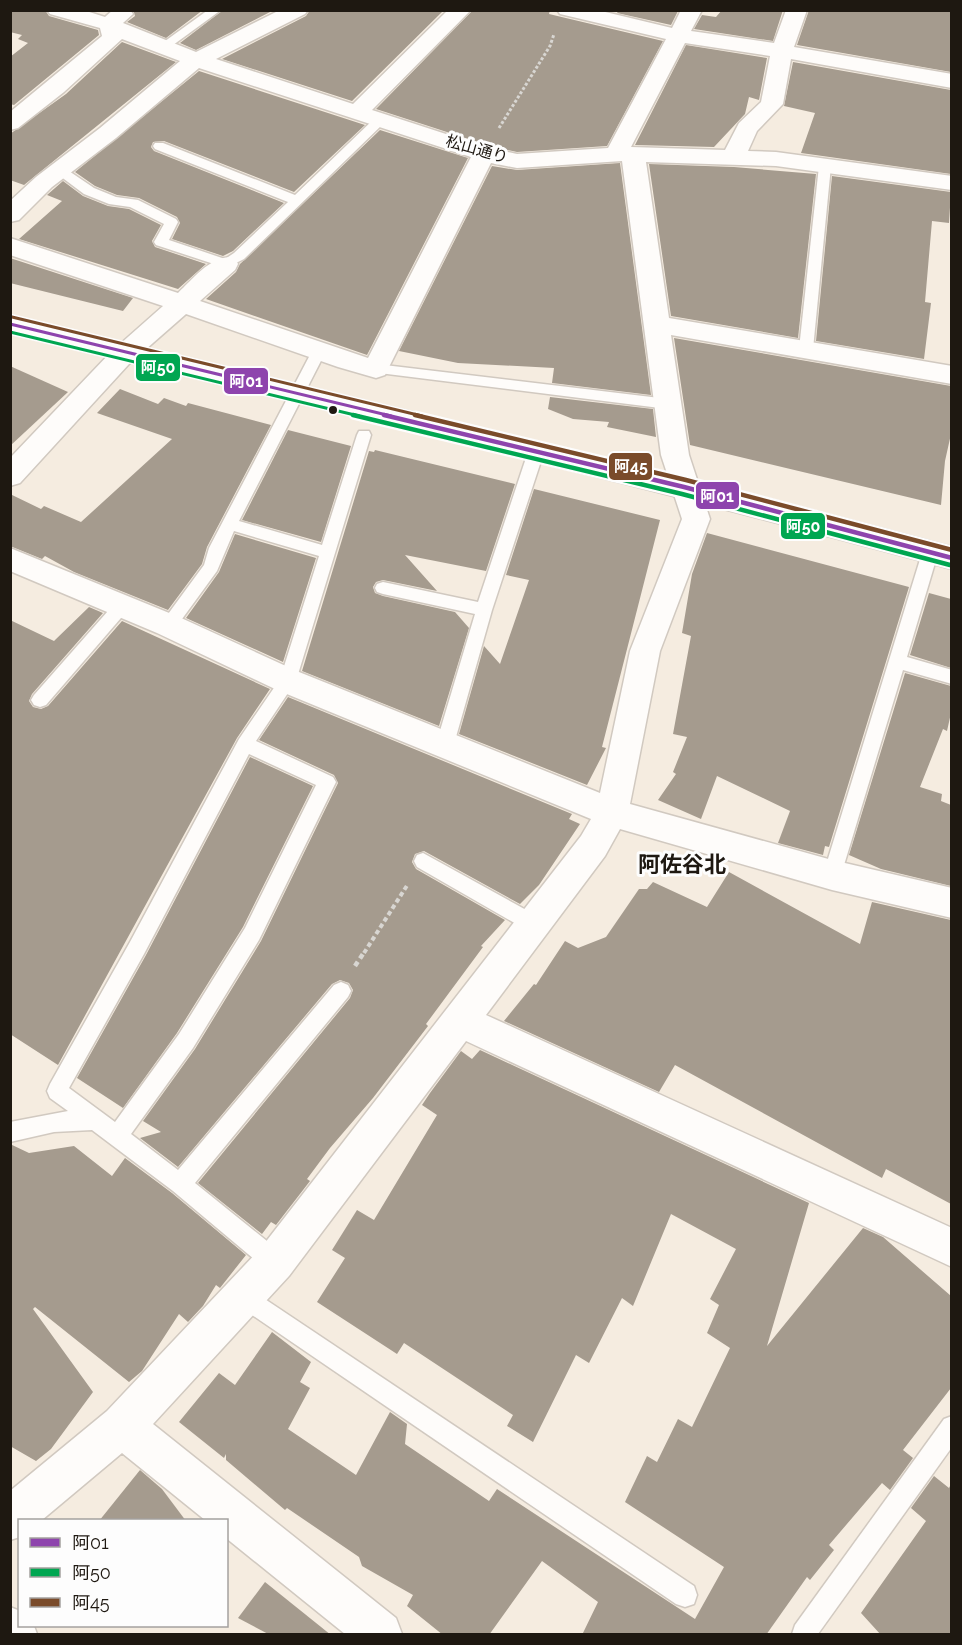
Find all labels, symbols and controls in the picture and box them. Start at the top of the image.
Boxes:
street label: 松山通り [444,131,510,167]
line badge: 阿50 [135,353,181,382]
text: 阿50 [141,358,176,377]
line badge: 阿01 [223,367,269,395]
text: 阿01 [229,372,263,391]
unlabelled marker [327,404,339,416]
line badge: 阿45 [608,452,653,481]
text: 阿45 [614,457,648,476]
line badge: 阿01 [695,481,740,510]
text: 阿01 [700,487,734,506]
line badge: 阿50 [780,512,826,540]
text: 阿50 [786,517,821,536]
district label: 阿佐谷北 [638,851,726,877]
legend [18,1519,228,1627]
text: 阿01 [72,1532,109,1553]
text: 阿50 [72,1562,111,1583]
text: 阿45 [72,1592,110,1613]

